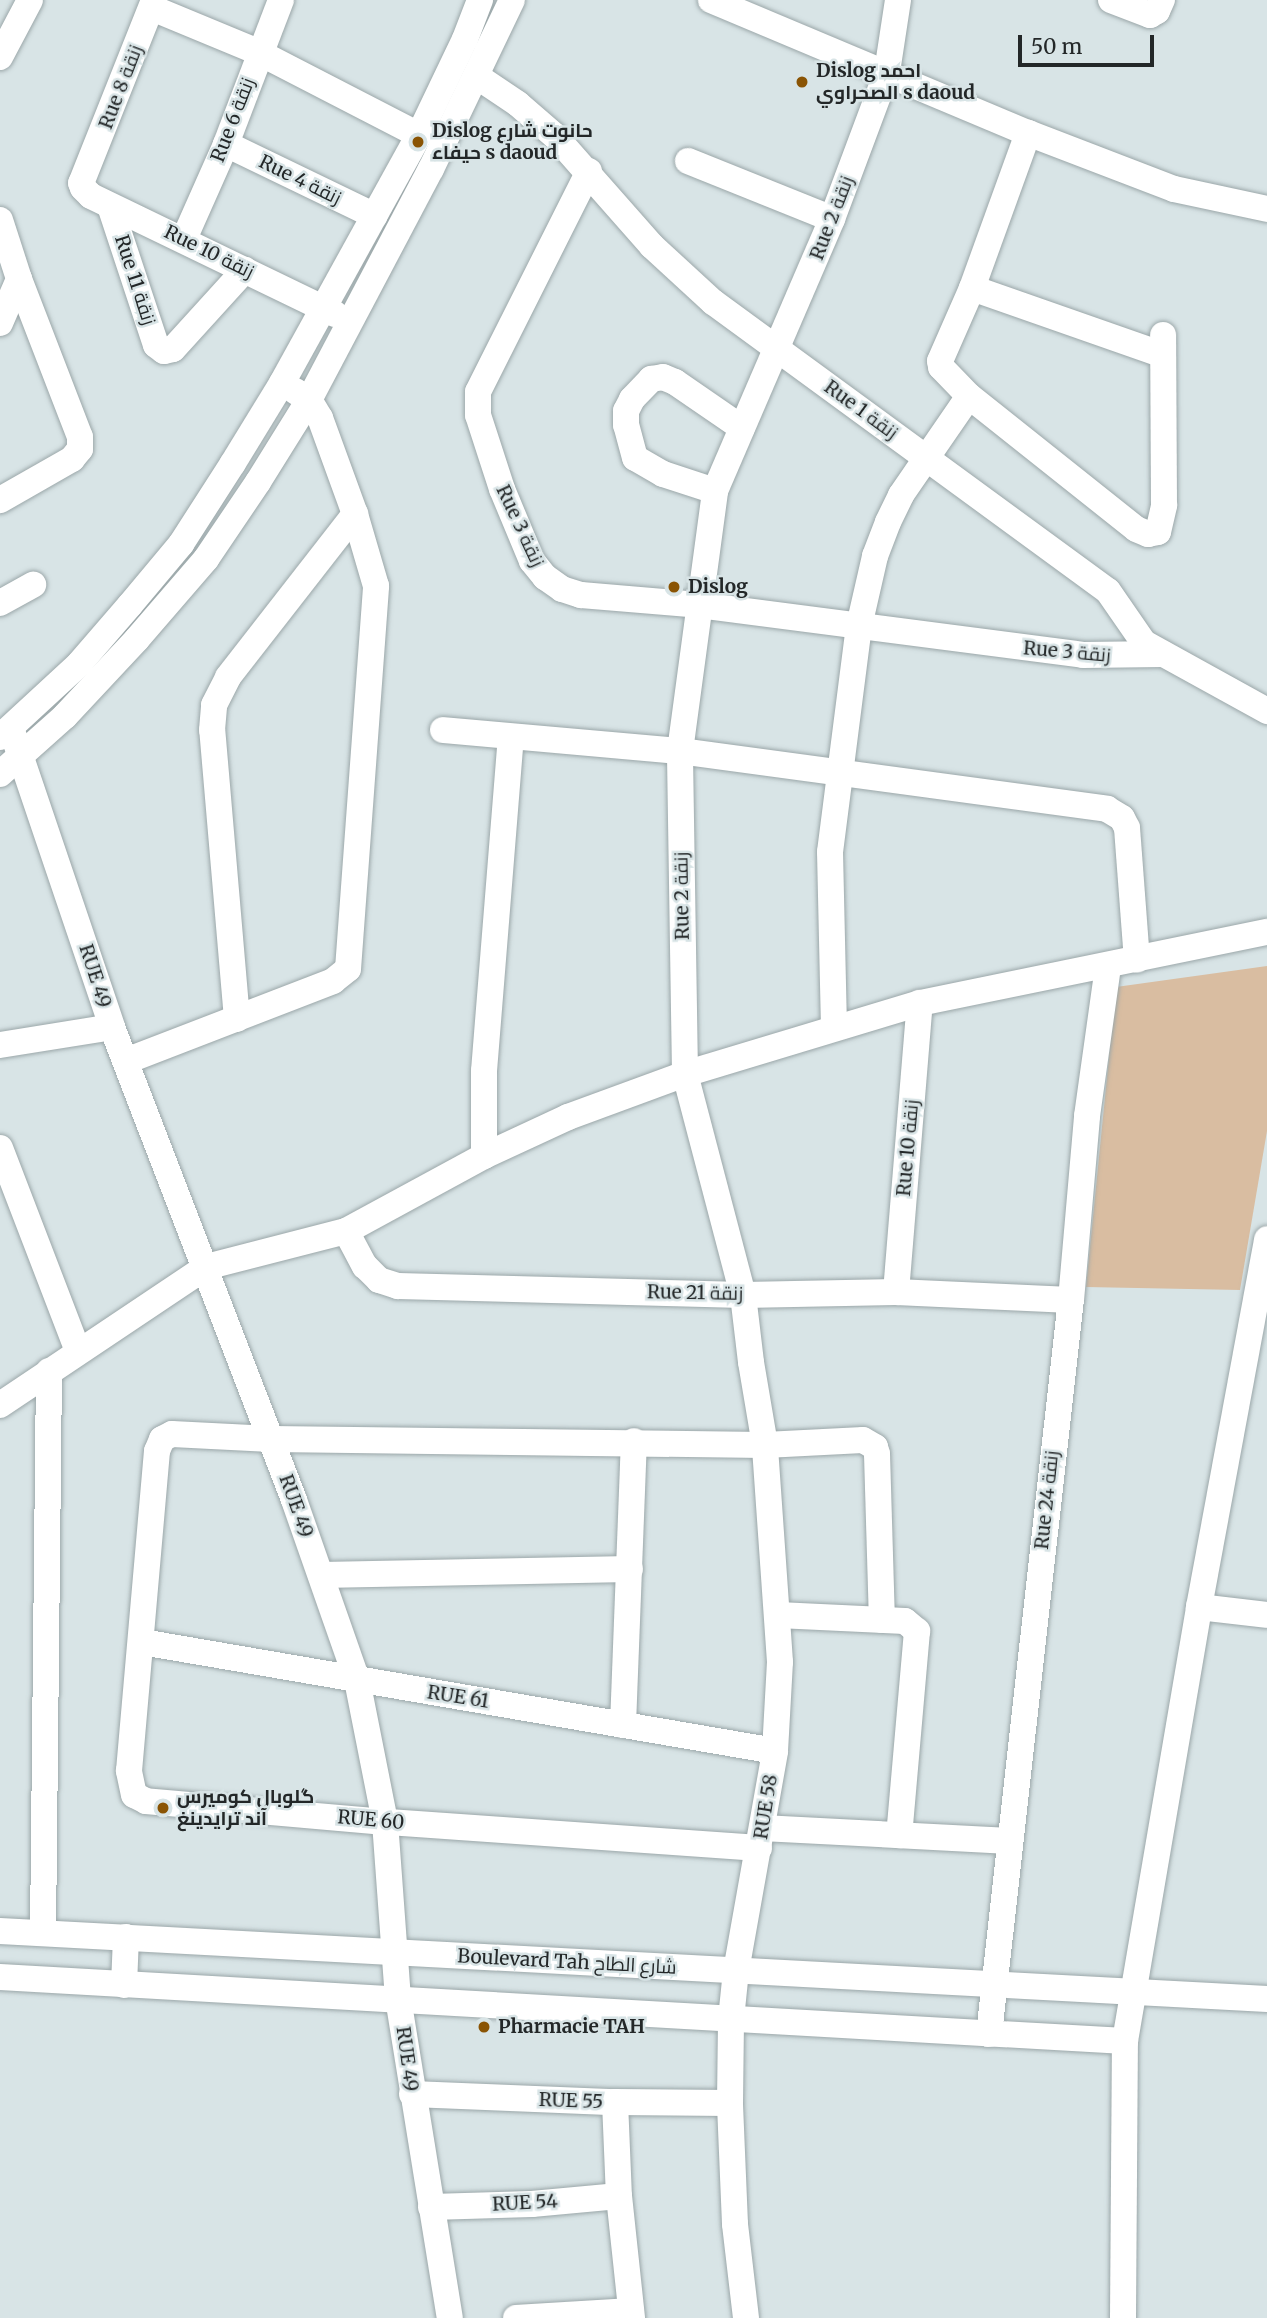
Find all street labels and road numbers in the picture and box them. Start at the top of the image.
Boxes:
street label: Rue 8 زنقة [95,42,147,132]
street label: Rue 6 زنقة [207,75,259,165]
street label: Rue 4 زنقة [255,150,345,210]
street label: Rue 2 زنقة [806,173,858,263]
street label: Rue 10 زنقة [160,221,258,283]
street label: Rue 11 زنقة [110,232,160,328]
street label: Rue 1 زنقة [820,376,902,444]
street label: Rue 3 زنقة [491,481,549,571]
street label: Rue 3 زنقة [1022,637,1112,667]
street label: Rue 2 زنقة [670,852,694,940]
street label: RUE 49 [74,941,116,1011]
street label: Rue 10 زنقة [892,1099,924,1197]
street label: Rue 21 زنقة [647,1281,743,1305]
street label: Rue 24 زنقة [1030,1449,1064,1551]
street label: RUE 49 [274,1471,318,1541]
street label: RUE 61 [426,1681,490,1713]
street label: RUE 58 [750,1773,782,1841]
street label: RUE 60 [337,1806,405,1834]
street label: Boulevard Tah شارع الطاح [457,1945,677,1979]
street label: RUE 49 [391,2025,423,2093]
street label: RUE 55 [538,2088,604,2114]
street label: RUE 54 [492,2190,558,2216]

